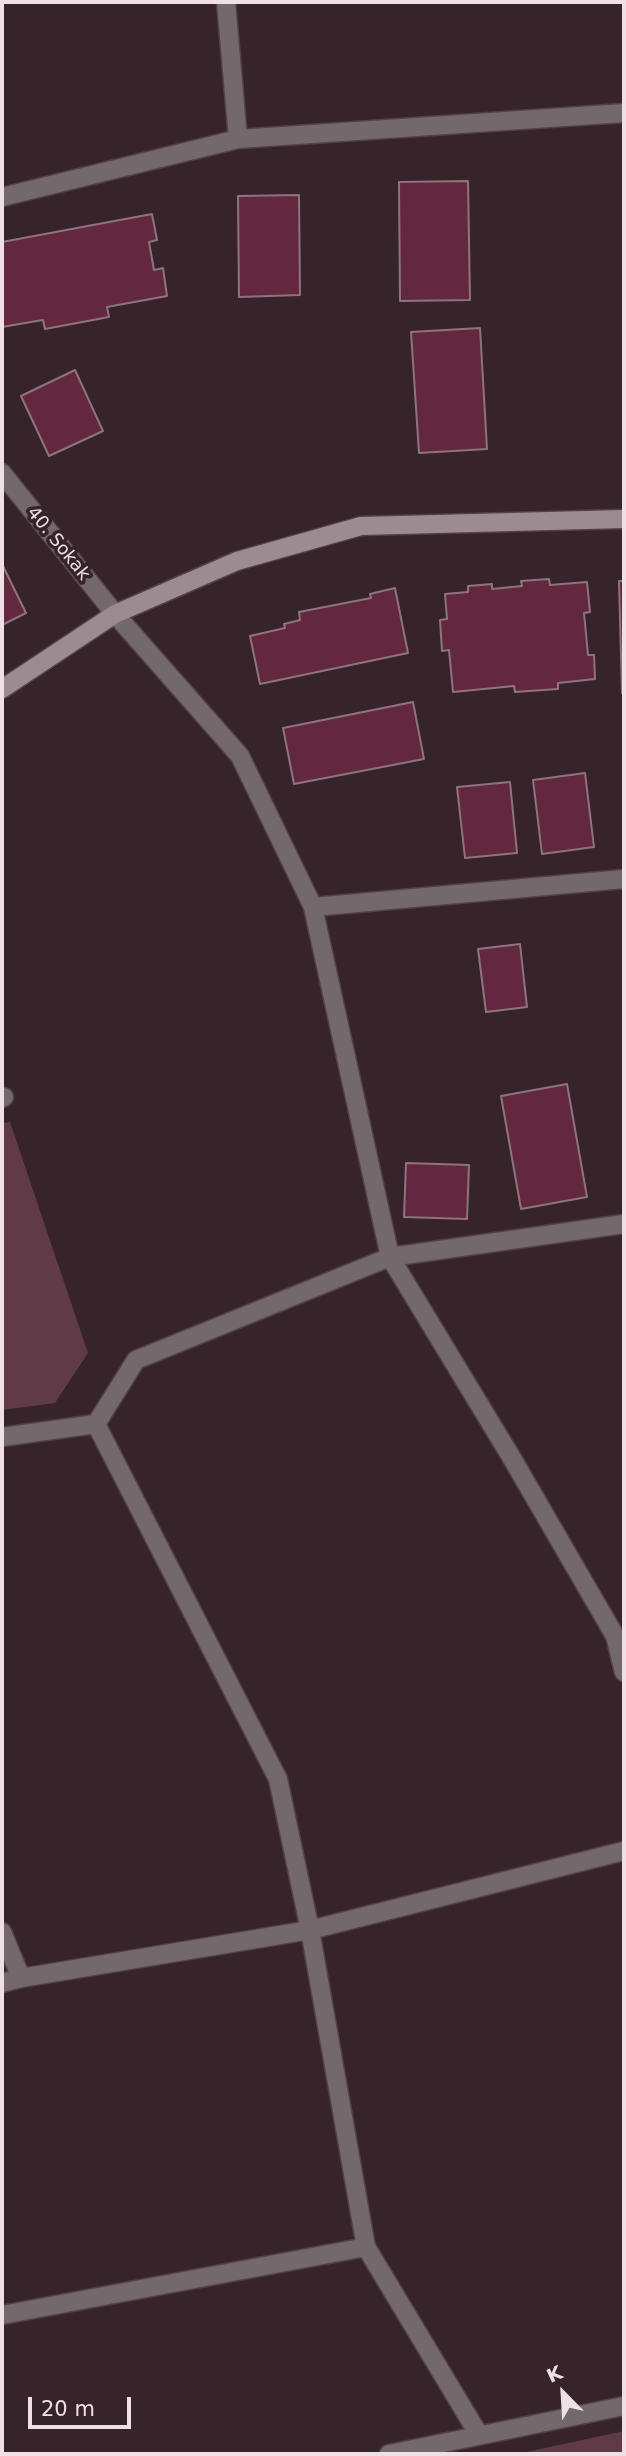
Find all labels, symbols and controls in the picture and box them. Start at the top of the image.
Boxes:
street label: 40. Sokak [22,503,94,585]
north arrow [528,2358,598,2428]
text: K [543,2361,566,2387]
scale bar [32,2382,135,2426]
text: 20 m [41,2397,95,2421]

